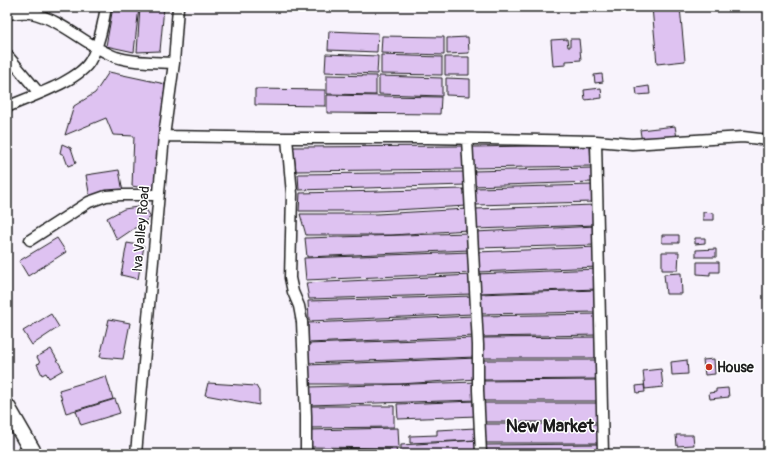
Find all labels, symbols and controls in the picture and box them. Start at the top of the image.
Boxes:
street label: Iva Valley Road [129,185,153,273]
place label: House [717,359,755,376]
marker: House [704,362,714,372]
district label: New Market [506,415,595,438]

